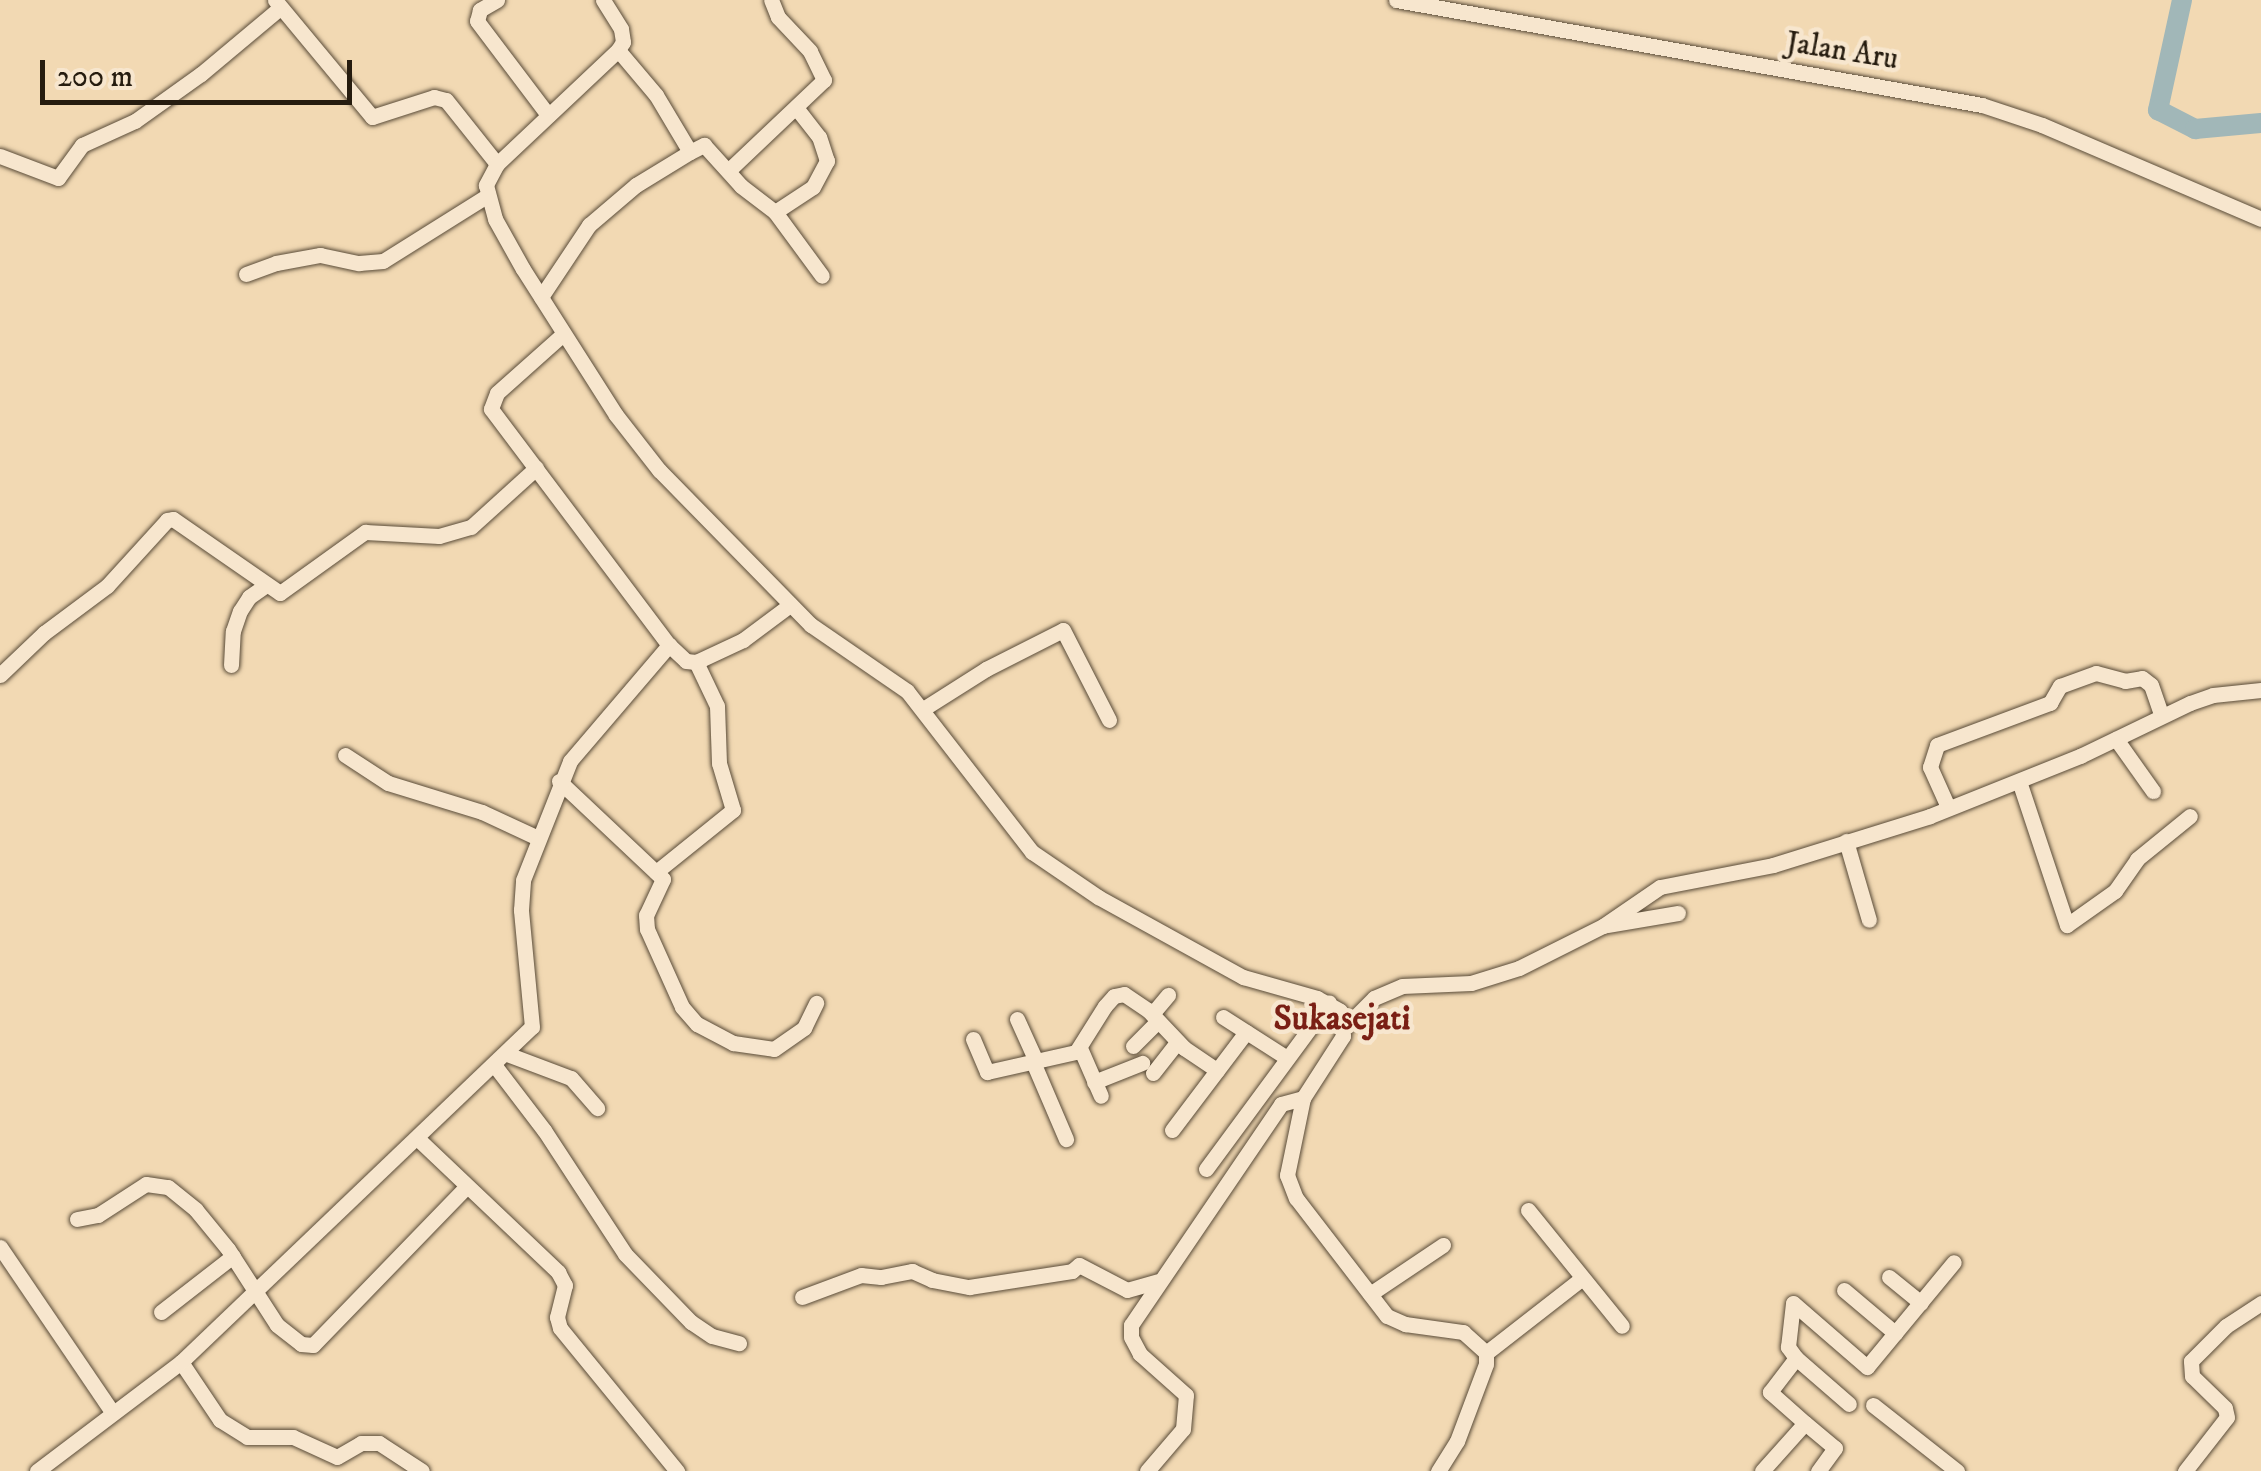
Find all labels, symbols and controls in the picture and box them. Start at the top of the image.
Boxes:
street label: Jalan Aru [1784,25,1900,79]
scale bar [45,40,358,102]
text: 200 m [57,59,133,96]
district label: Sukasejati [1273,998,1411,1040]

